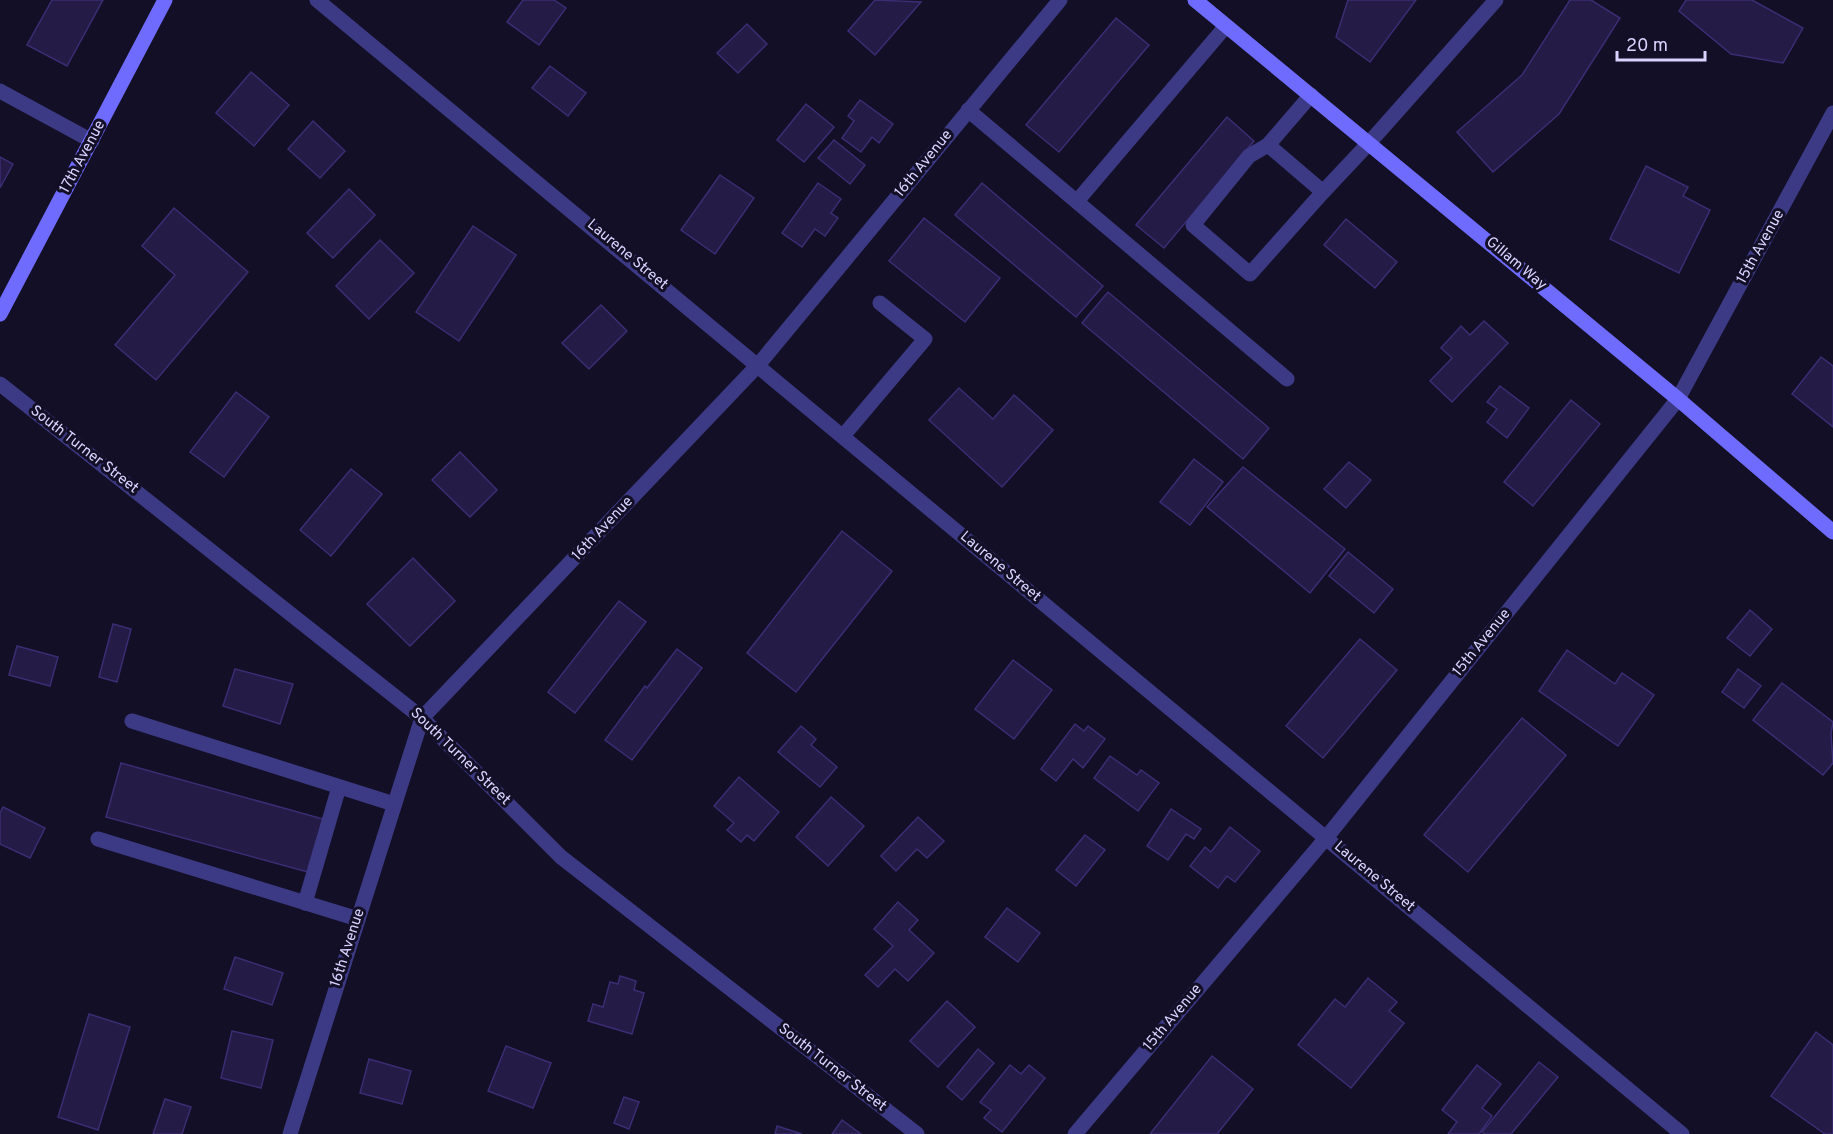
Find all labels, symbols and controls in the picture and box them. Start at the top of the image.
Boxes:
scale bar [1617,24,1706,62]
text: 20 m [1626,35,1668,58]
street label: 17th Avenue [56,117,110,197]
street label: 16th Avenue [891,126,957,202]
street label: 15th Avenue [1733,207,1789,287]
street label: Laurene Street [583,216,671,294]
street label: Gillam Way [1482,233,1551,295]
street label: South Turner Street [26,402,142,498]
street label: 16th Avenue [568,493,638,565]
street label: Laurene Street [956,528,1044,606]
street label: 15th Avenue [1449,605,1515,681]
street label: South Turner Street [406,704,514,810]
street label: Laurene Street [1330,838,1418,916]
street label: 16th Avenue [326,906,370,990]
street label: 15th Avenue [1139,981,1207,1055]
street label: South Turner Street [774,1020,890,1116]

